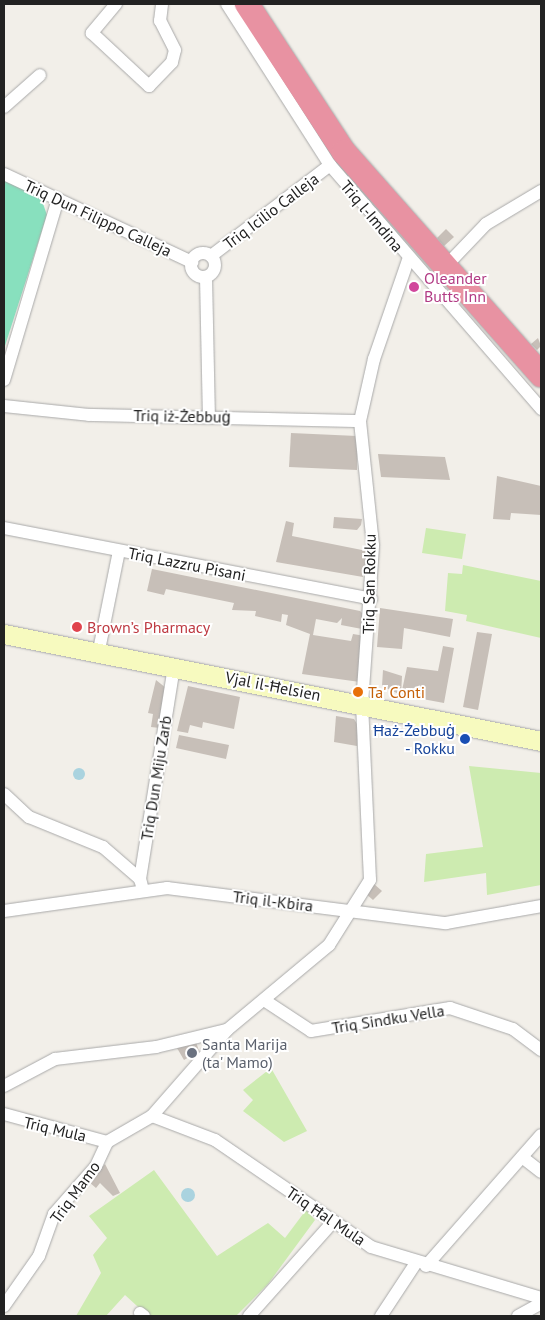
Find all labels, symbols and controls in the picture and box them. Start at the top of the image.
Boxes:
street label: Triq Icilio Calleja [220,169,322,253]
street label: Triq Dun Filippo Calleja [21,175,175,261]
street label: Triq l-Imdina [337,176,407,256]
place label: Oleander Butts Inn [424,268,487,306]
marker: Oleander Butts Inn [408,281,420,293]
street label: Triq iż-Żebbuġ [133,406,231,426]
street label: Triq San Rokku [359,534,379,634]
street label: Triq Lazzru Pisani [127,543,247,585]
place label: Brown’s Pharmacy [87,617,210,637]
marker: Brown’s Pharmacy [71,621,83,633]
street label: Vjal il-Ħelsien [224,667,322,705]
place label: Ta' Conti [368,682,426,702]
marker: Ta' Conti [352,686,364,698]
street label: Triq Dun Miju Zarb [137,714,175,842]
place label: Ħaż-Żebbuġ - Rokku [373,720,455,758]
marker: Ħaż-Żebbuġ - Rokku [459,733,471,745]
street label: Triq il-Kbira [232,887,314,915]
street label: Triq Sindku Vella [330,1001,446,1037]
place label: Santa Marija (ta' Mamo) [202,1034,287,1072]
marker: Santa Marija (ta' Mamo) [186,1047,198,1059]
street label: Triq Mula [22,1112,88,1146]
street label: Triq Mamo [46,1157,104,1227]
street label: Triq Ħal Mula [283,1182,369,1250]

